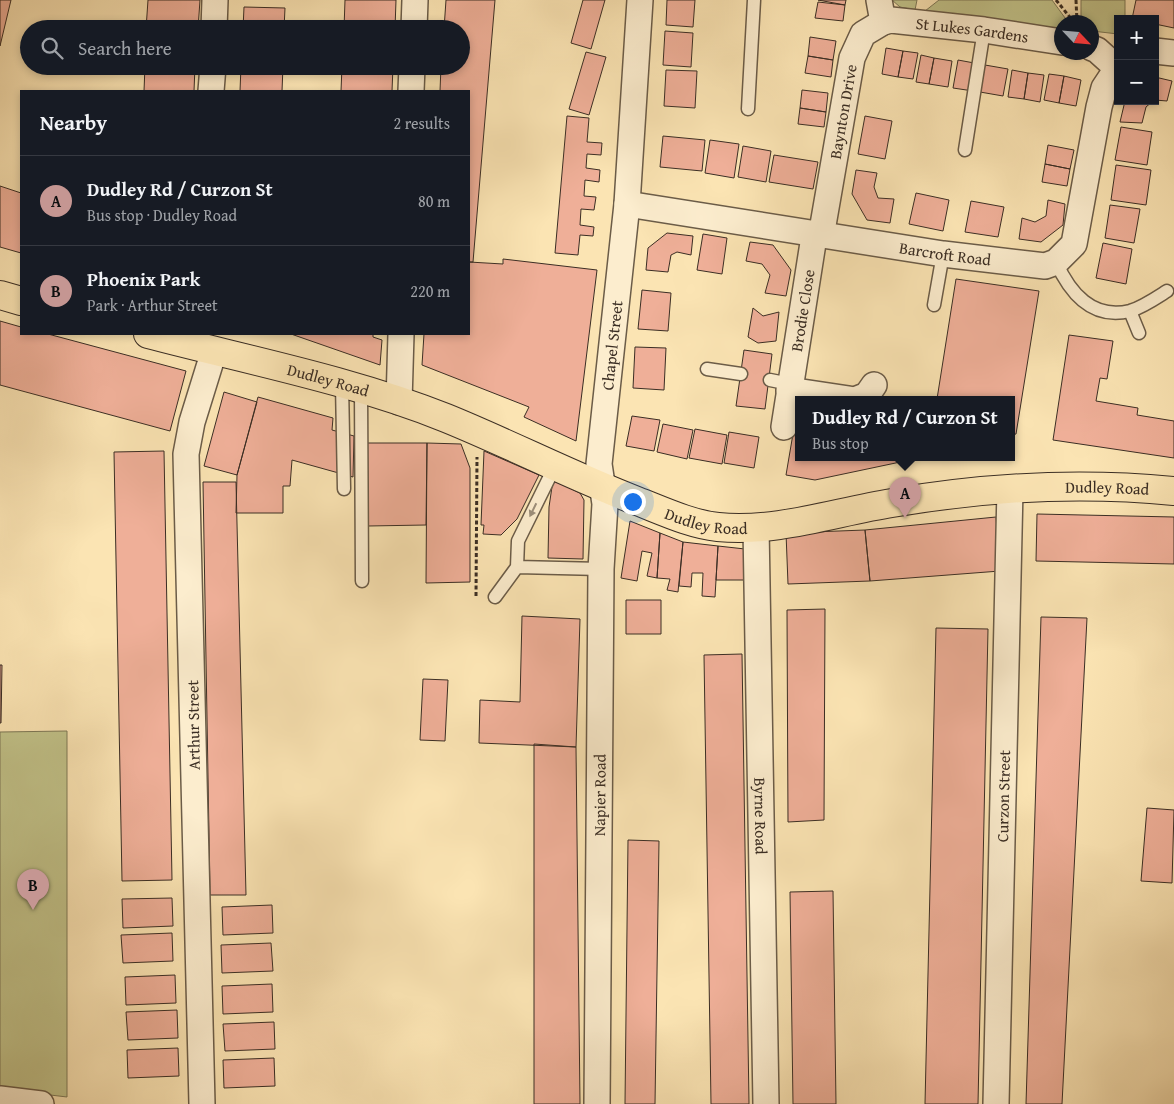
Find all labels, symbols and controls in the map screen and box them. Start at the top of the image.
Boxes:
street label: St Lukes Gardens [915,11,1030,49]
north arrow [1054,15,1099,60]
map controls [1114,15,1159,105]
button: + [1114,15,1159,60]
search box [20,20,470,75]
icon: search [38,34,66,62]
text: Search here [78,34,172,62]
button: − [1114,60,1159,105]
street label: Baynton Drive [823,62,863,161]
text: Nearby [40,107,107,138]
text: 2 results [393,111,450,135]
text: Dudley Rd / Curzon St [87,175,273,203]
text: A [51,189,61,213]
text: 80 m [418,189,450,213]
text: Bus stop · Dudley Road [87,203,237,227]
street label: Barcroft Road [898,235,993,272]
text: Phoenix Park [87,265,200,293]
street label: Brodie Close [784,268,821,353]
text: B [51,279,61,303]
text: 220 m [410,279,450,303]
text: Park · Arthur Street [87,293,218,317]
street label: Chapel Street [595,299,629,391]
street label: Dudley Road [285,357,373,403]
popup [795,396,1015,461]
text: Dudley Rd / Curzon St [812,403,998,431]
text: Bus stop [812,431,869,455]
street label: Dudley Road [1065,475,1150,501]
pin: A [889,477,921,518]
your location [620,489,646,515]
street label: Dudley Road [661,501,748,540]
one-way arrow [529,503,537,517]
street label: Arthur Street [180,679,206,770]
street label: Curzon Street [990,749,1016,842]
street label: Napier Road [587,753,612,836]
street label: Byrne Road [748,777,774,855]
pin: B [17,869,49,910]

